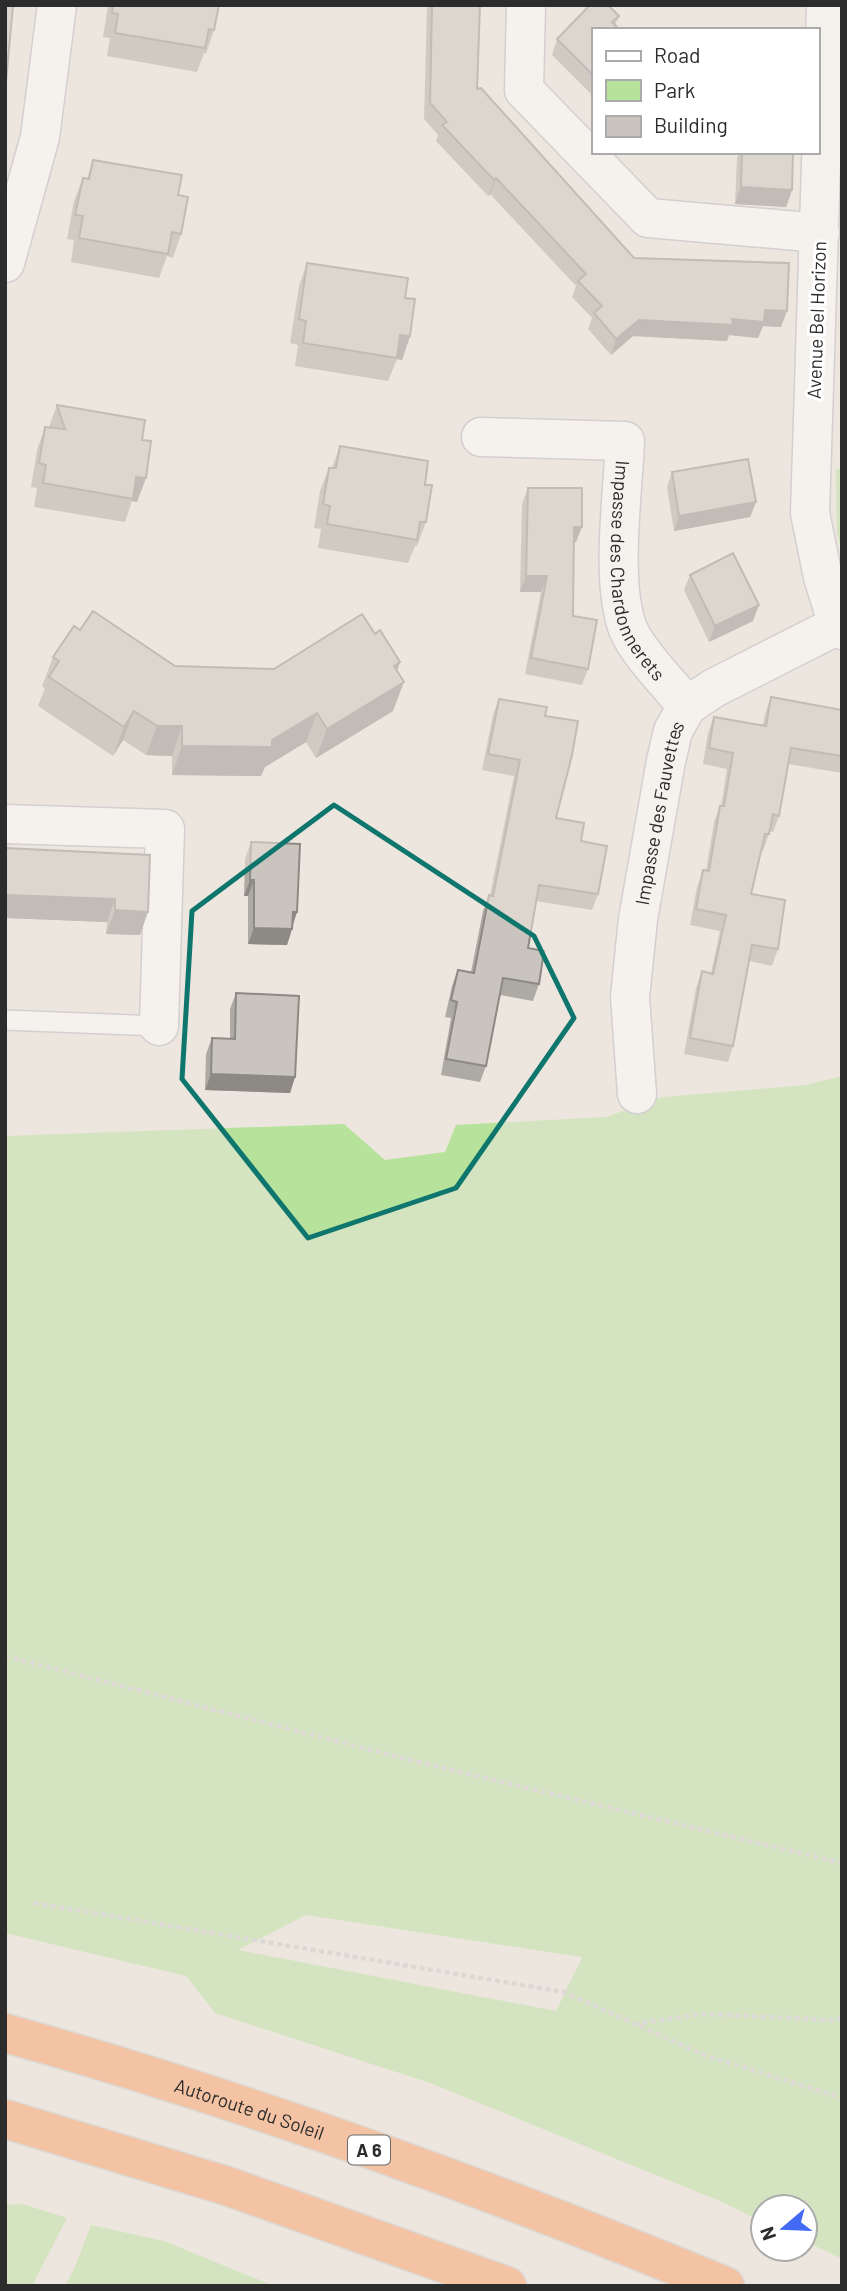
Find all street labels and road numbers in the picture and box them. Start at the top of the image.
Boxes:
street label: Avenue Bel Horizon [802,241,830,399]
street label: Impasse des Chardonnerets [607,460,671,685]
street label: Impasse des Fauvettes [629,716,688,907]
street label: Autoroute du Soleil [172,2073,328,2144]
road number: A 6 [348,2136,390,2164]

